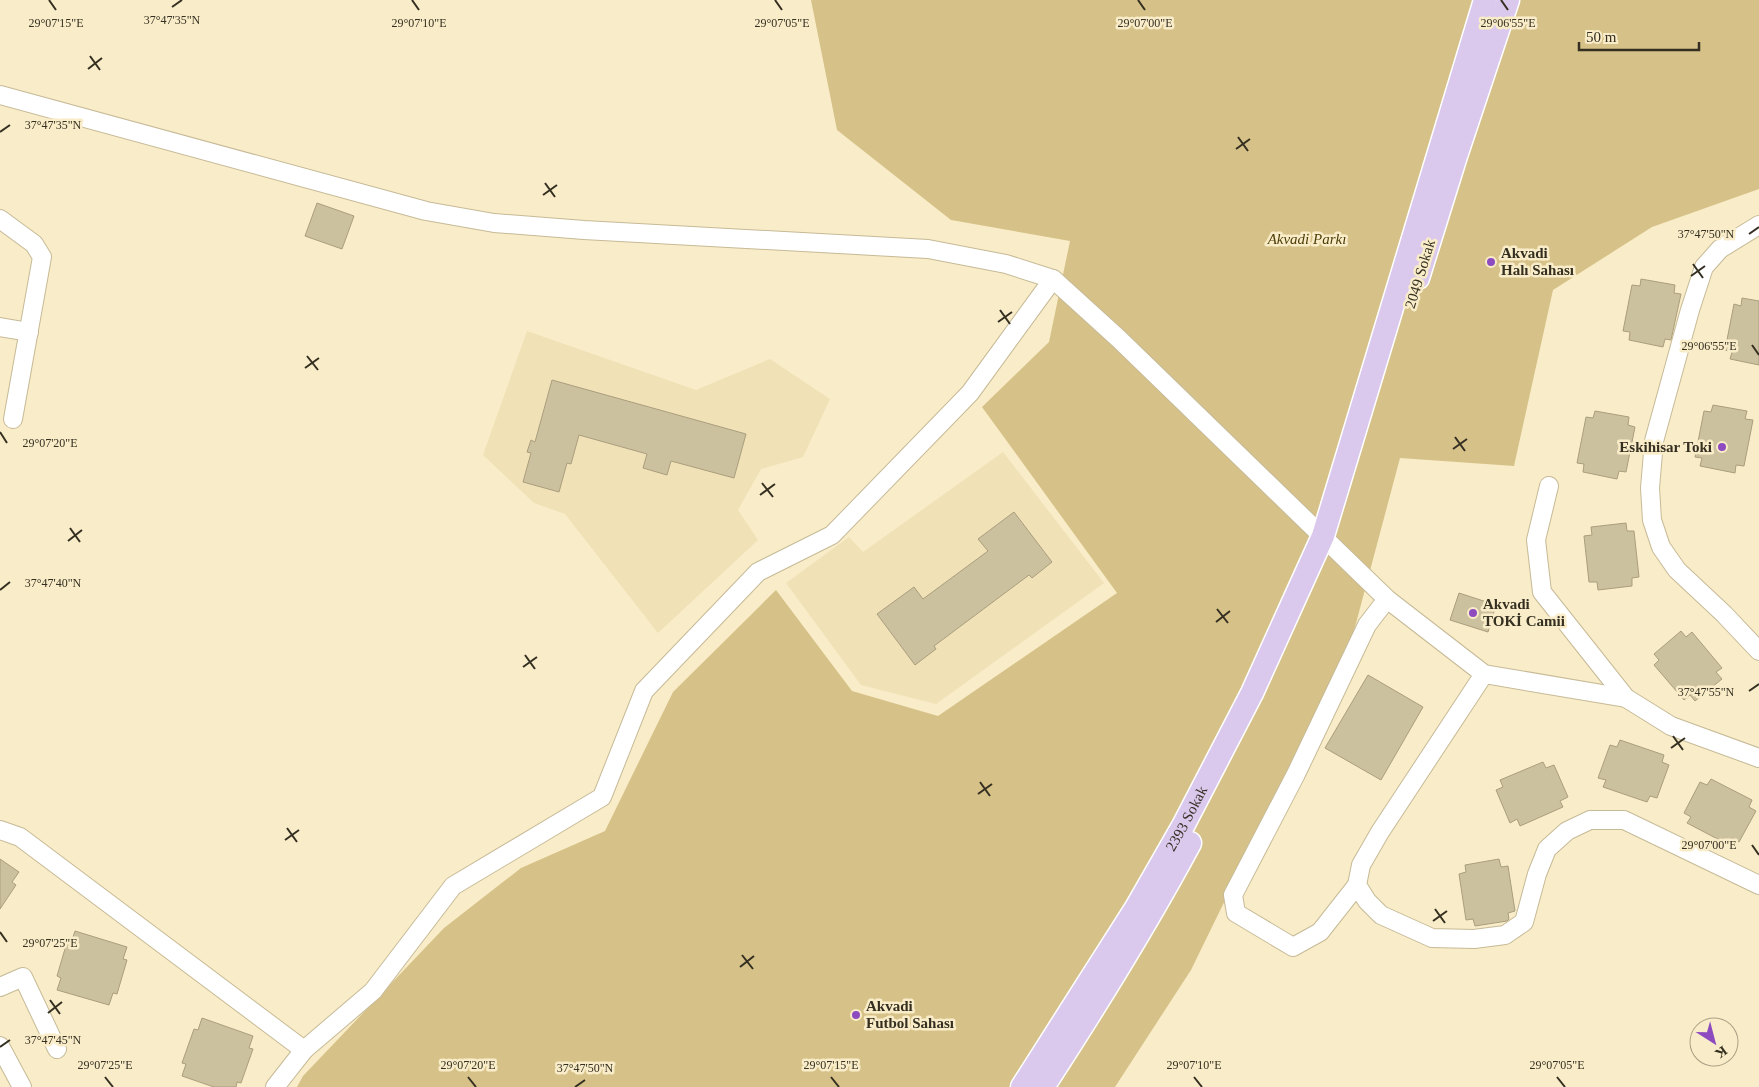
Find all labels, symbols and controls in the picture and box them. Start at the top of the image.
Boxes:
text: 37°47'35"N [144,13,201,27]
text: 29°07'15"E [28,16,84,30]
text: 29°07'10"E [391,16,447,30]
text: 29°07'05"E [754,16,810,30]
text: 29°07'00"E [1117,16,1173,30]
text: 29°06'55"E [1480,16,1536,30]
scale bar [1579,20,1699,52]
text: 50 m [1586,29,1617,45]
text: 37°47'35"N [25,118,82,132]
text: 37°47'50"N [1678,227,1735,241]
park label: Akvadi Parkı [1267,231,1346,247]
street label: 2049 Sokak [1402,237,1438,310]
place label: Akvadi Halı Sahası [1501,245,1574,278]
marker: Akvadi Halı Sahası [1485,256,1497,268]
text: 29°06'55"E [1681,339,1737,353]
text: 29°07'20"E [22,436,78,450]
place label: Eskihisar Toki [1619,439,1712,455]
marker: Eskihisar Toki [1716,441,1728,453]
text: 37°47'40"N [25,576,82,590]
place label: Akvadi TOKİ Camii [1483,596,1565,629]
marker: Akvadi TOKİ Camii [1467,607,1479,619]
text: 37°47'55"N [1678,685,1735,699]
street label: 2393 Sokak [1162,783,1211,854]
text: 29°07'00"E [1681,838,1737,852]
text: 29°07'25"E [22,936,78,950]
place label: Akvadi Futbol Sahası [866,998,954,1031]
marker: Akvadi Futbol Sahası [850,1009,862,1021]
north arrow [1689,1017,1739,1067]
text: 37°47'45"N [25,1033,82,1047]
text: K [1712,1043,1730,1061]
text: 29°07'25"E [77,1058,133,1072]
text: 29°07'20"E [440,1058,496,1072]
text: 29°07'15"E [803,1058,859,1072]
text: 29°07'10"E [1166,1058,1222,1072]
text: 29°07'05"E [1529,1058,1585,1072]
text: 37°47'50"N [557,1061,614,1075]

